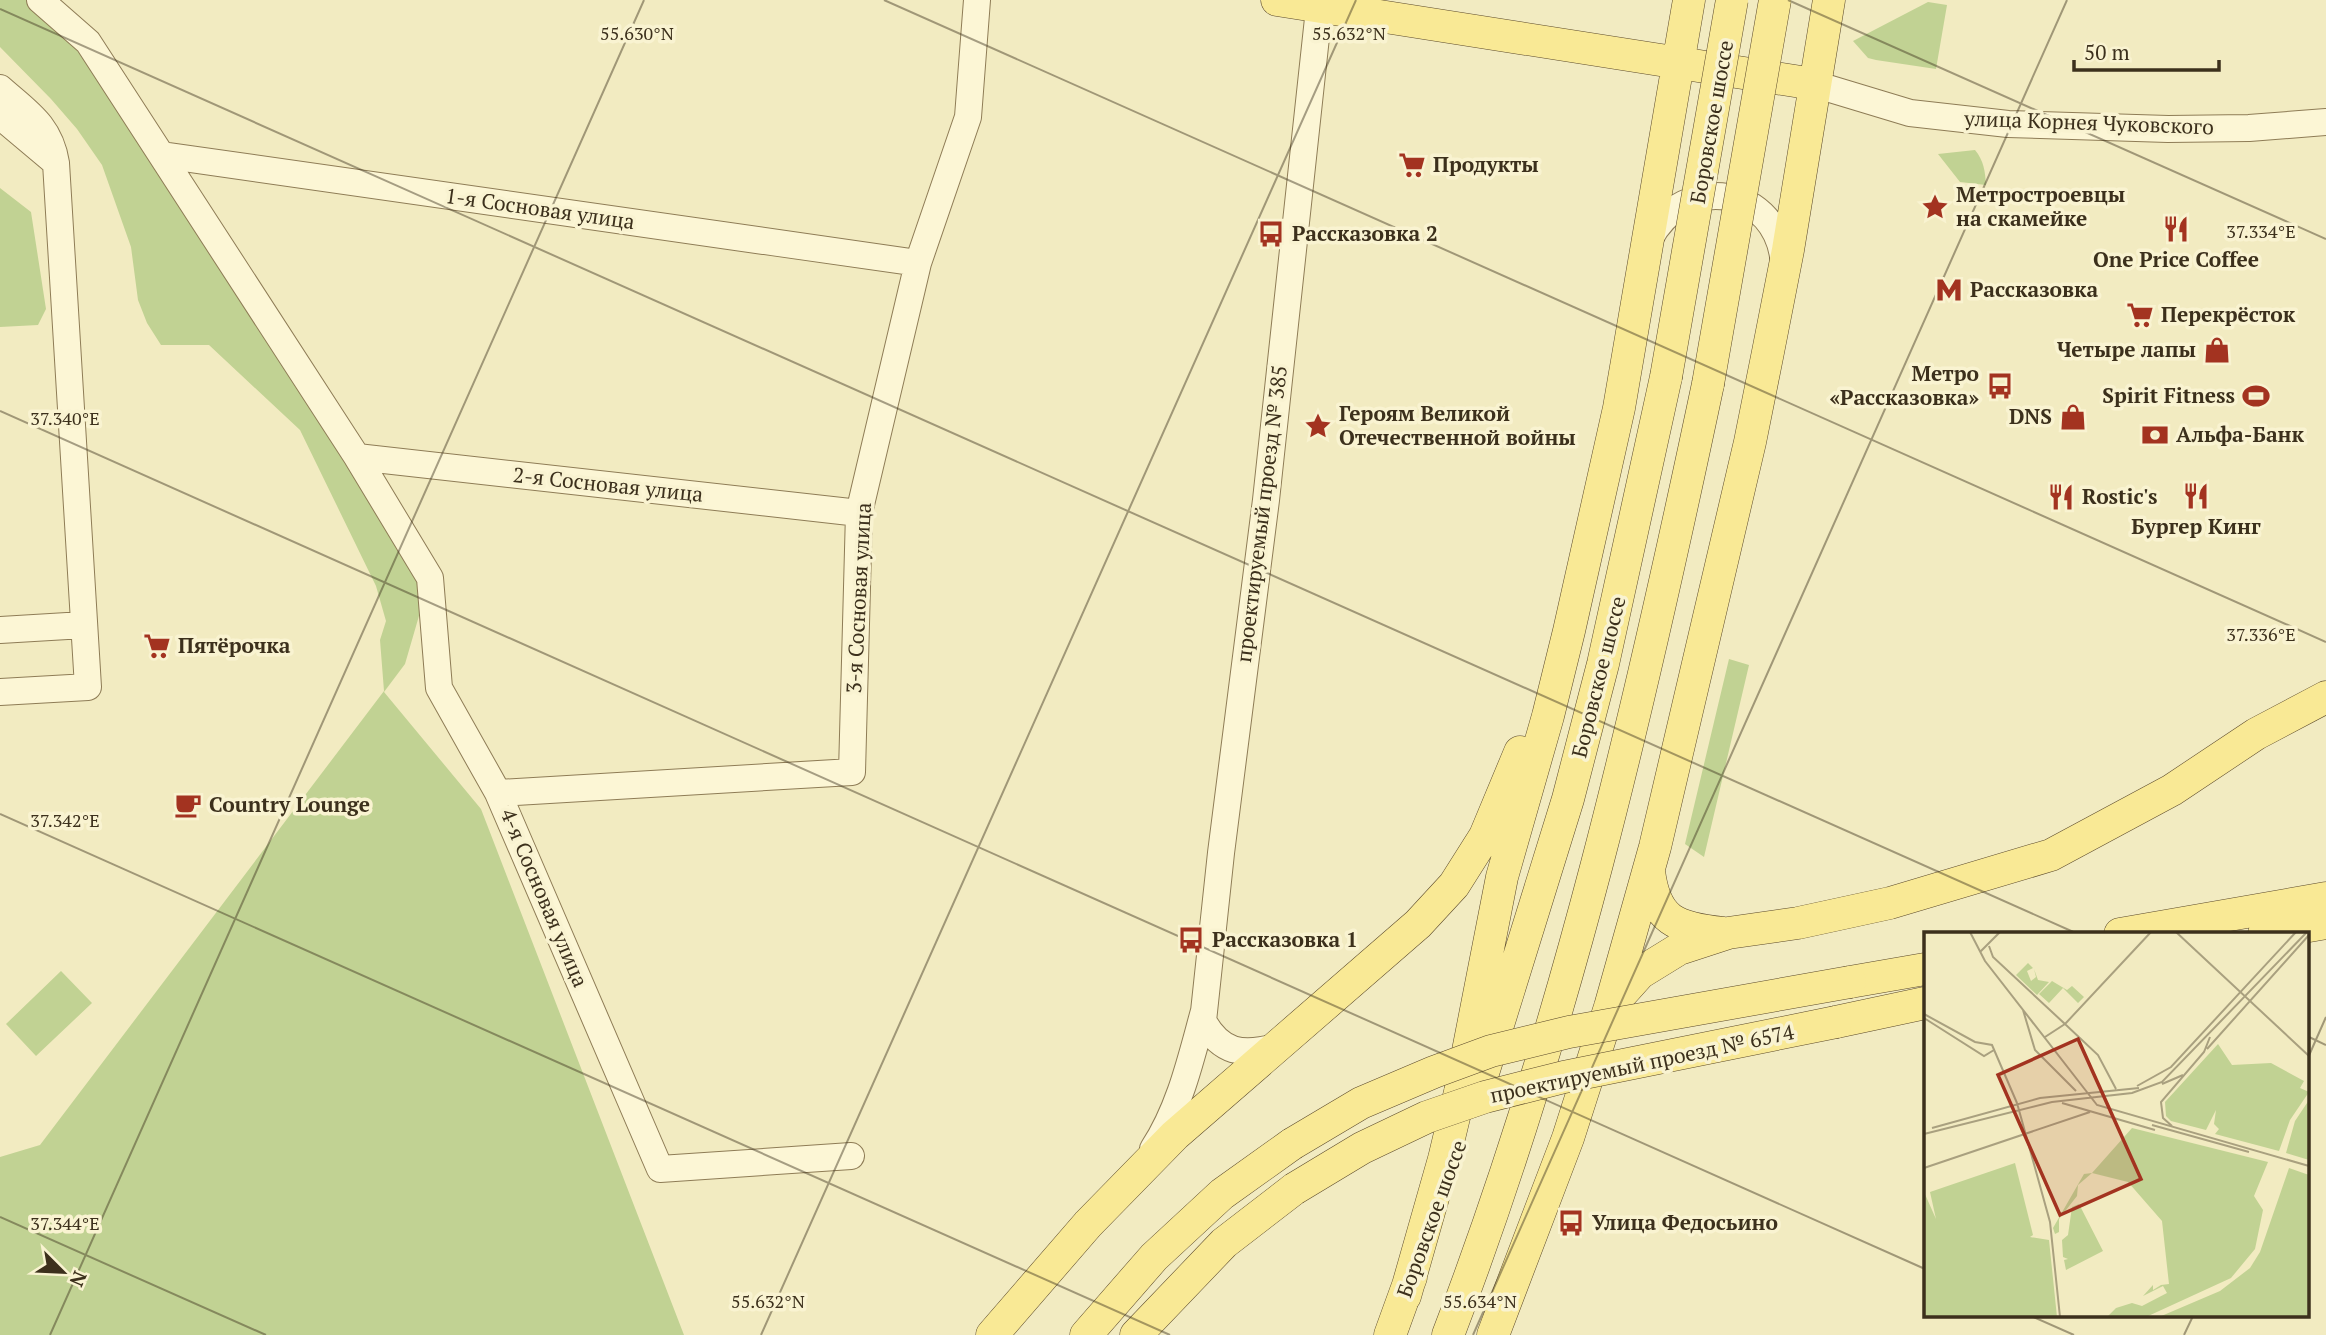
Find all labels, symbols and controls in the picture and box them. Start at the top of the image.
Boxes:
text: 55.630°N [600,21,674,45]
text: 55.632°N [1312,21,1386,45]
scale bar [2074,28,2219,72]
street label: Боровское шоссе [1683,38,1739,206]
text: 50 m [2084,38,2130,66]
street label: улица Корнея Чуковского [1963,104,2214,140]
supermarket icon: Продукты [1397,150,1427,180]
place label: Продукты [1433,150,1539,178]
place label: Метростроевцы на скамейке [1956,180,2125,232]
street label: 1-я Сосновая улица [444,181,637,235]
place icon: Метростроевцы на скамейке [1920,192,1950,222]
restaurant icon: One Price Coffee [2161,214,2191,244]
bus stop icon: Рассказовка 2 [1256,219,1286,249]
place label: Рассказовка 2 [1292,219,1438,247]
text: 37.334°E [2226,219,2296,243]
place label: One Price Coffee [2093,245,2259,273]
metro station icon: Рассказовка [1934,275,1964,305]
place label: Рассказовка [1970,275,2099,303]
supermarket icon: Перекрёсток [2125,300,2155,330]
place label: Перекрёсток [2161,300,2296,328]
place label: Четыре лапы [2057,335,2196,363]
shop icon: Четыре лапы [2202,335,2232,365]
place label: Метро «Рассказовка» [1830,359,1979,411]
street label: проектируемый проезд № 385 [1229,364,1293,664]
bus stop icon: Метро «Рассказовка» [1985,371,2015,401]
place label: Spirit Fitness [2102,381,2235,409]
sports icon: Spirit Fitness [2241,381,2271,411]
place label: Героям Великой Отечественной войны [1339,399,1576,451]
place label: DNS [2009,402,2052,430]
shop icon: DNS [2058,402,2088,432]
text: 37.340°E [30,406,100,430]
place icon: Героям Великой Отечественной войны [1303,411,1333,441]
bank icon: Альфа-Банк [2140,420,2170,450]
place label: Альфа-Банк [2176,420,2305,448]
street label: 2-я Сосновая улица [512,460,705,508]
restaurant icon: Бургер Кинг [2181,481,2211,511]
restaurant icon: Rostic's [2046,482,2076,512]
place label: Rostic's [2082,482,2158,510]
street label: 3-я Сосновая улица [839,501,877,694]
place label: Бургер Кинг [2131,512,2261,540]
street label: Боровское шоссе [1564,593,1632,760]
text: 37.336°E [2226,622,2296,646]
supermarket icon: Пятёрочка [142,631,172,661]
place label: Пятёрочка [178,631,291,659]
cafe icon: Country Lounge [173,790,203,820]
place label: Country Lounge [209,790,370,818]
street label: 4-я Сосновая улица [495,804,595,991]
text: 37.342°E [30,808,100,832]
bus stop icon: Рассказовка 1 [1176,925,1206,955]
place label: Рассказовка 1 [1212,925,1358,953]
inset map [1924,932,2308,1318]
street label: проектируемый проезд № 6574 [1487,1017,1797,1109]
street label: Боровское шоссе [1390,1136,1473,1301]
bus stop icon: Улица Федосьино [1556,1208,1586,1238]
place label: Улица Федосьино [1592,1208,1778,1236]
text: 37.344°E [30,1211,100,1235]
north arrow [28,1237,98,1307]
text: N [64,1267,93,1291]
text: 55.632°N [731,1289,805,1313]
text: 55.634°N [1443,1289,1517,1313]

